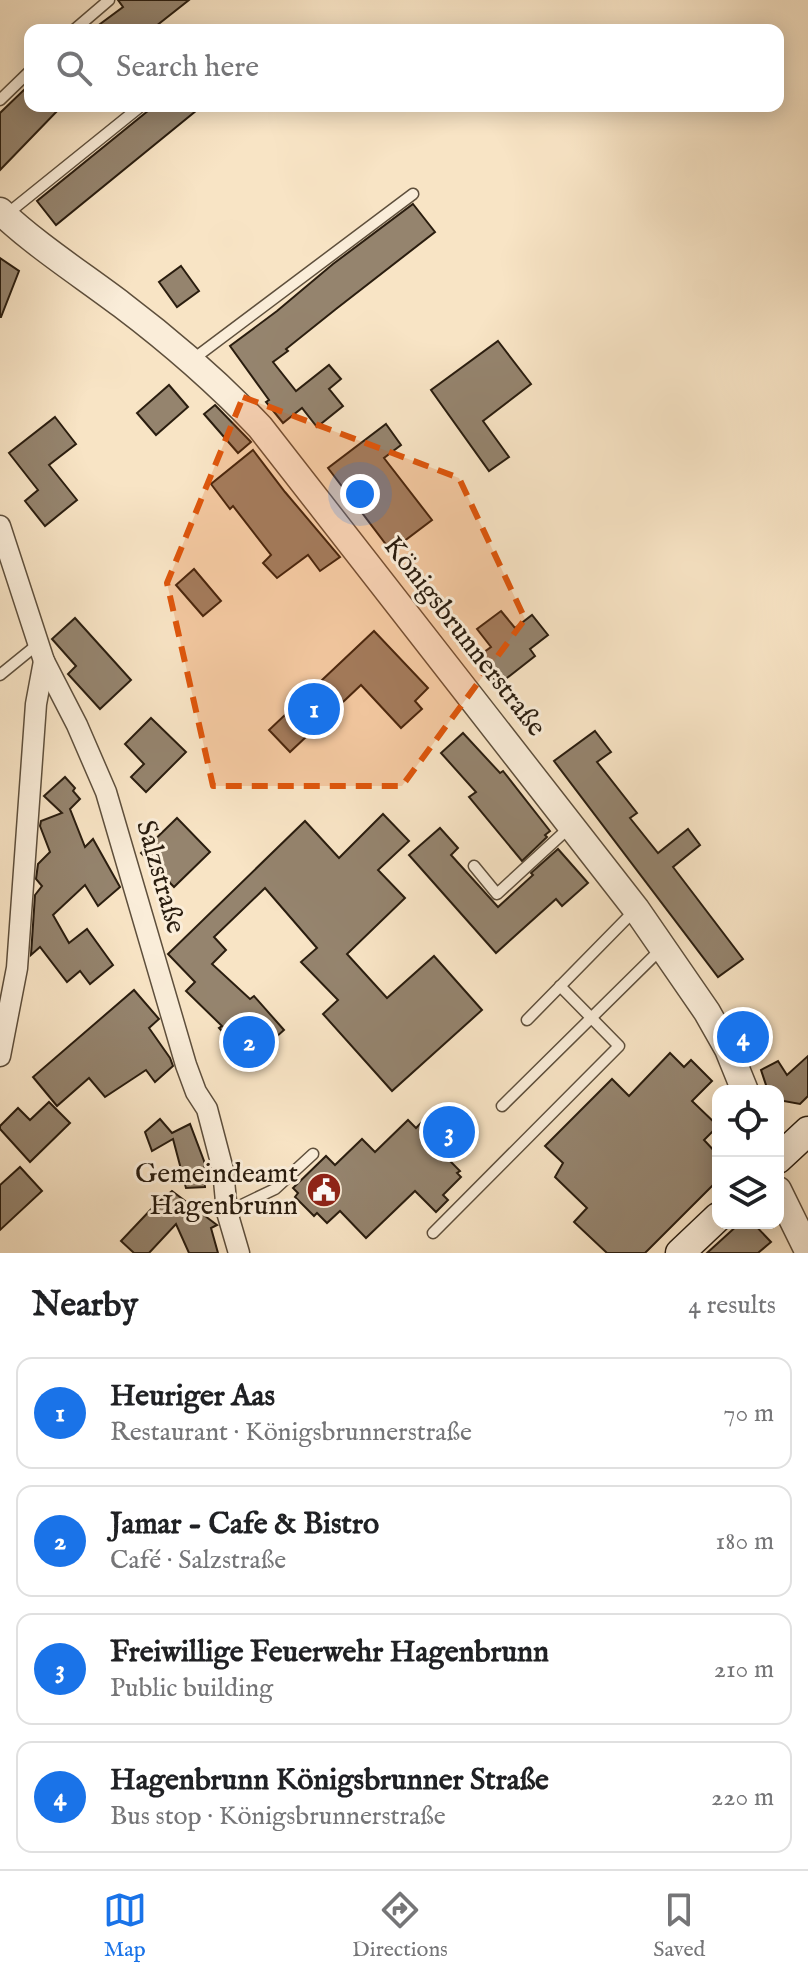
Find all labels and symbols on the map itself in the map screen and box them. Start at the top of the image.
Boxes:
your location [340,474,380,514]
street label: Königsbrunnerstraße [375,530,553,744]
pin: 1 [288,679,340,739]
street label: Salzstraße [127,816,193,938]
pin: 4 [717,1007,769,1067]
pin: 2 [223,1012,275,1072]
pin: 3 [423,1102,475,1162]
place label: Gemeindeamt Hagenbrunn [135,1157,298,1224]
public building icon: Gemeindeamt Hagenbrunn [305,1171,343,1209]

